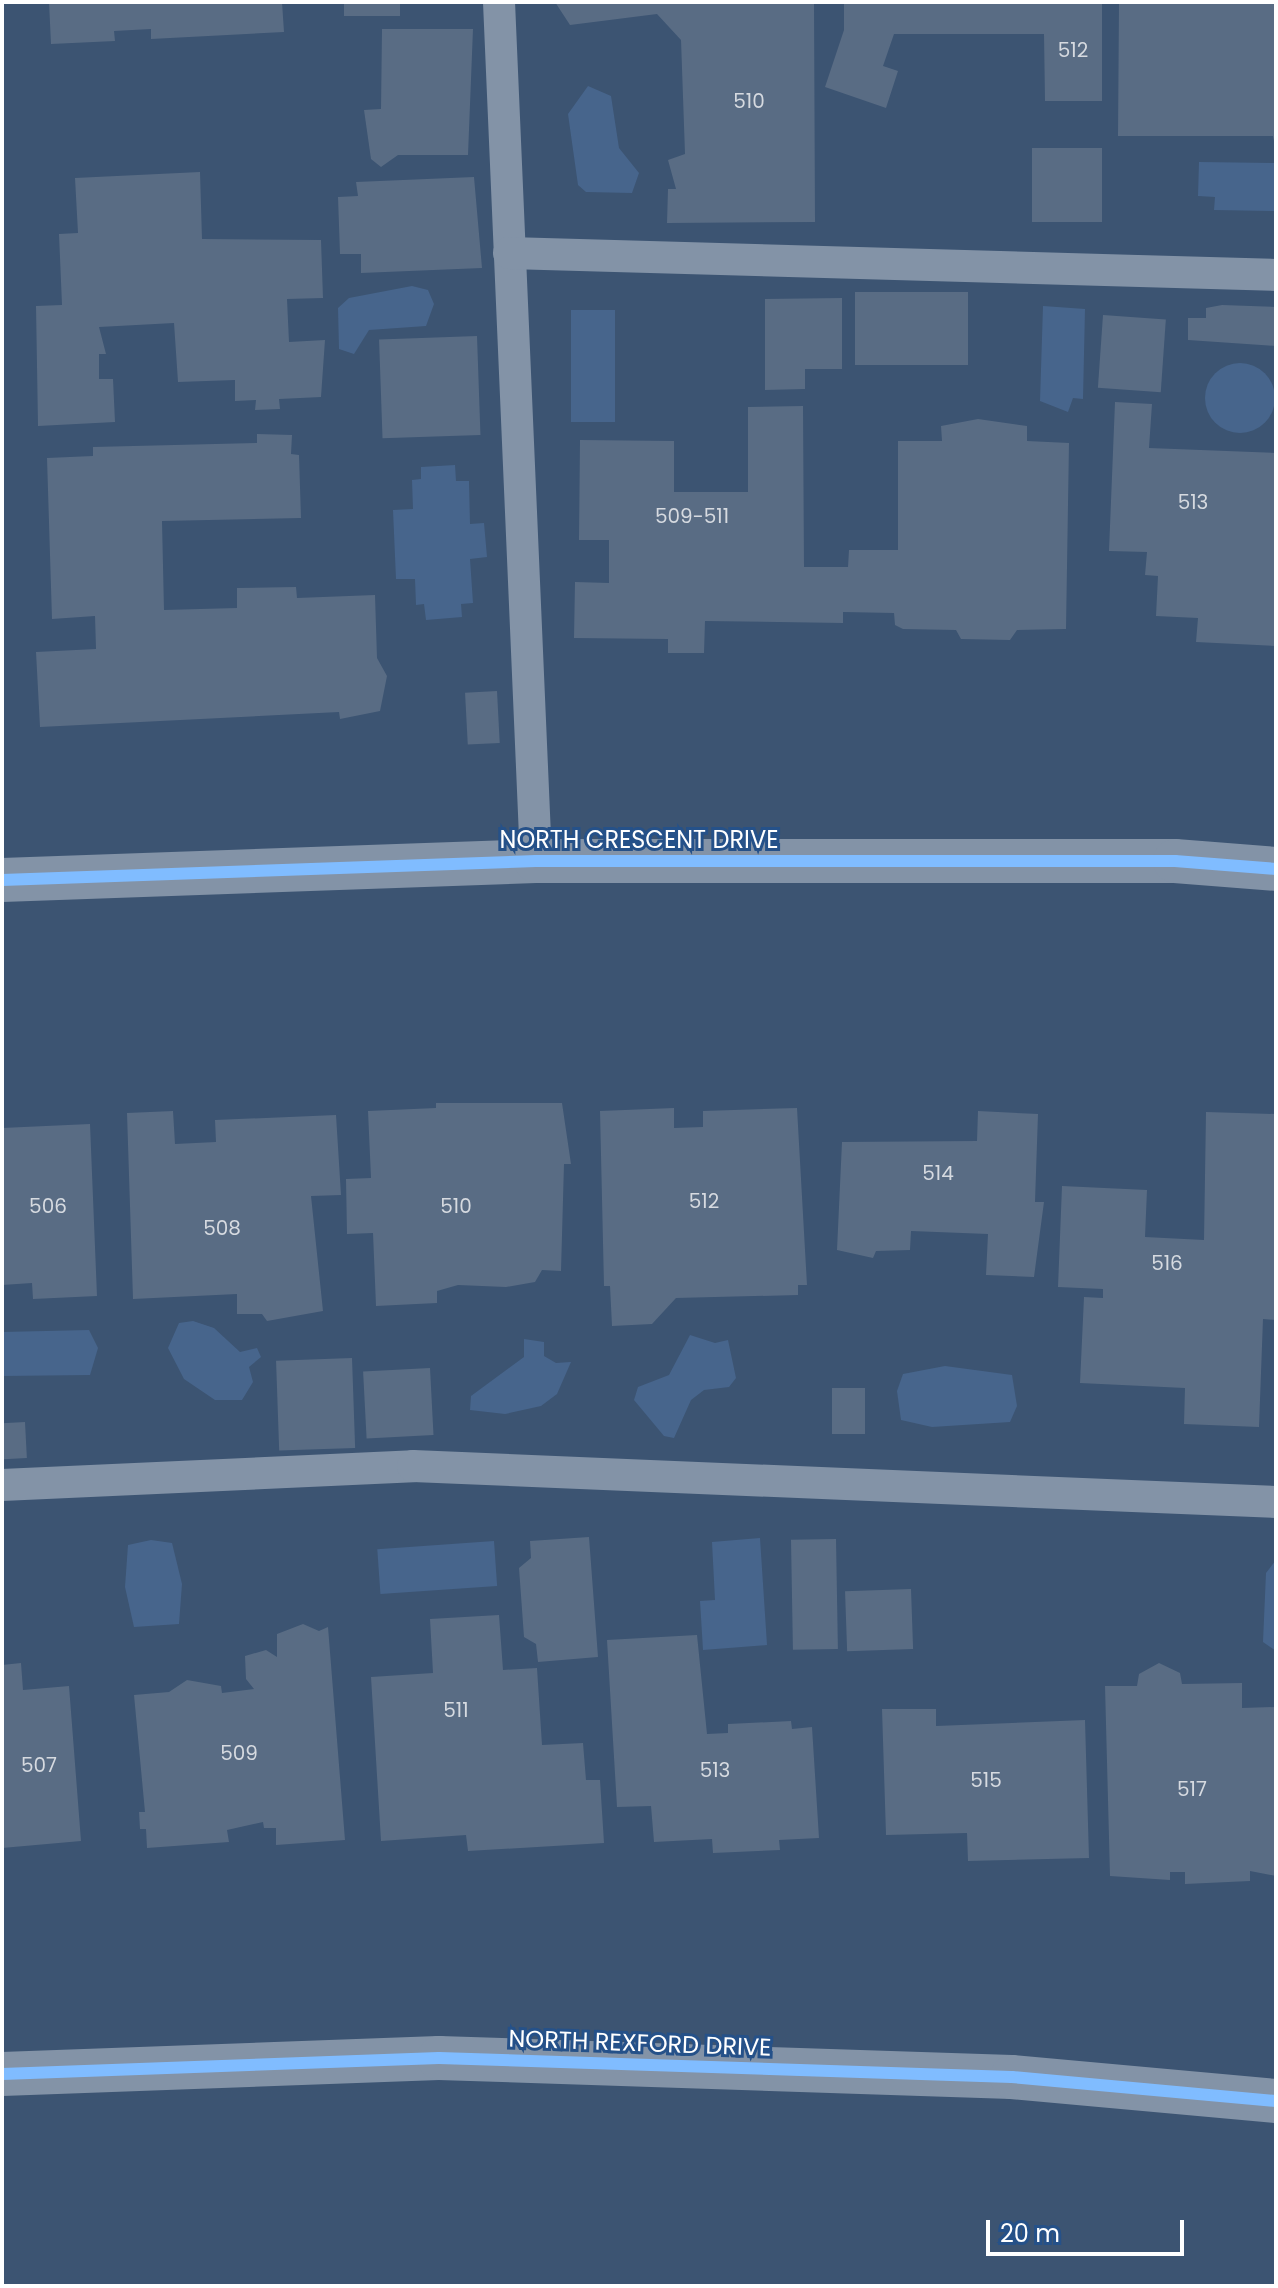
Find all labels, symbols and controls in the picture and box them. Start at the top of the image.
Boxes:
house number: 512 [1058,38,1088,62]
house number: 510 [733,89,765,113]
house number: 513 [1178,490,1208,514]
house number: 509-511 [655,504,729,528]
street label: NORTH CRESCENT DRIVE [500,826,778,854]
house number: 514 [922,1161,954,1185]
house number: 512 [689,1189,719,1213]
house number: 506 [29,1194,67,1218]
house number: 510 [440,1194,472,1218]
house number: 508 [203,1216,241,1240]
house number: 516 [1151,1251,1183,1275]
house number: 511 [443,1698,469,1722]
house number: 509 [220,1741,258,1765]
house number: 507 [21,1753,57,1777]
house number: 513 [700,1758,730,1782]
house number: 515 [970,1768,1002,1792]
house number: 517 [1177,1777,1207,1801]
street label: NORTH REXFORD DRIVE [508,2024,772,2062]
scale bar [990,2204,1188,2254]
text: 20 m [1000,2217,1060,2250]

